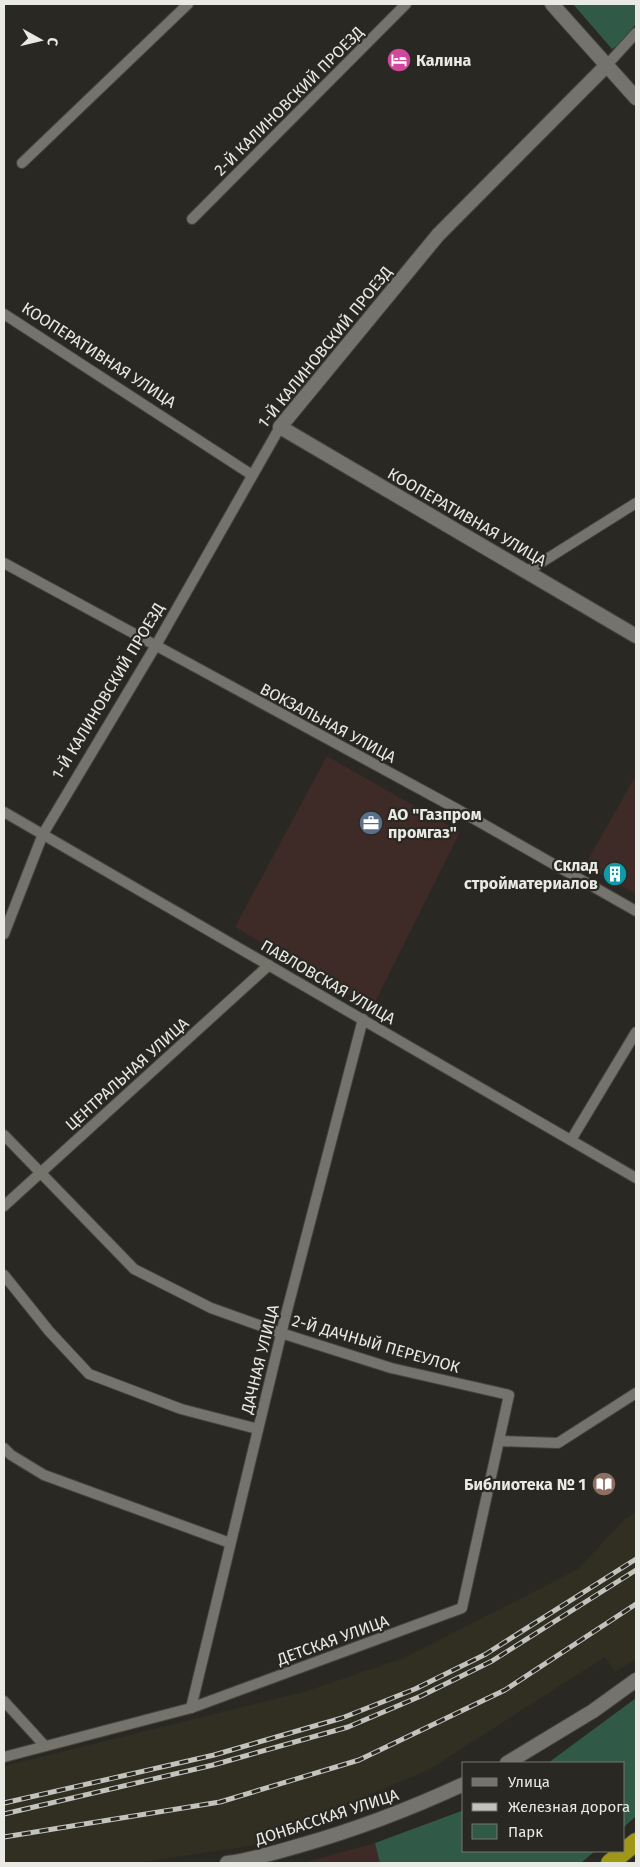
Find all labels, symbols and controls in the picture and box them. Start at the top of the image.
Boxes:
north arrow [15,15,65,65]
street label: 2-Й КАЛИНОВСКИЙ ПРОЕЗД [210,22,368,180]
text: С [43,37,61,47]
hotel icon: Калина [386,47,412,73]
place label: Калина [416,51,472,70]
street label: 1-Й КАЛИНОВСКИЙ ПРОЕЗД [254,262,396,432]
street label: КООПЕРАТИВНАЯ УЛИЦА [18,298,180,412]
street label: КООПЕРАТИВНАЯ УЛИЦА [384,464,550,571]
street label: 1-Й КАЛИНОВСКИЙ ПРОЕЗД [48,599,168,783]
street label: ВОКЗАЛЬНАЯ УЛИЦА [257,679,400,767]
place label: АО "Газпром промгаз" [387,805,482,842]
office icon: АО "Газпром промгаз" [358,810,384,836]
place label: Склад стройматериалов [464,856,598,893]
building icon: Склад стройматериалов [602,861,628,887]
street label: ПАВЛОВСКАЯ УЛИЦА [257,936,399,1029]
street label: ЦЕНТРАЛЬНАЯ УЛИЦА [62,1013,193,1134]
street label: ДАЧНАЯ УЛИЦА [237,1302,283,1417]
street label: 2-Й ДАЧНЫЙ ПЕРЕУЛОК [290,1311,463,1377]
library icon: Библиотека № 1 [591,1471,617,1497]
place label: Библиотека № 1 [464,1475,586,1494]
street label: ДЕТСКАЯ УЛИЦА [274,1611,392,1669]
legend [462,1762,625,1852]
text: Улица [508,1773,550,1791]
street label: ДОНБАССКАЯ УЛИЦА [252,1785,402,1849]
text: Железная дорога [508,1798,630,1816]
text: Парк [508,1823,543,1841]

